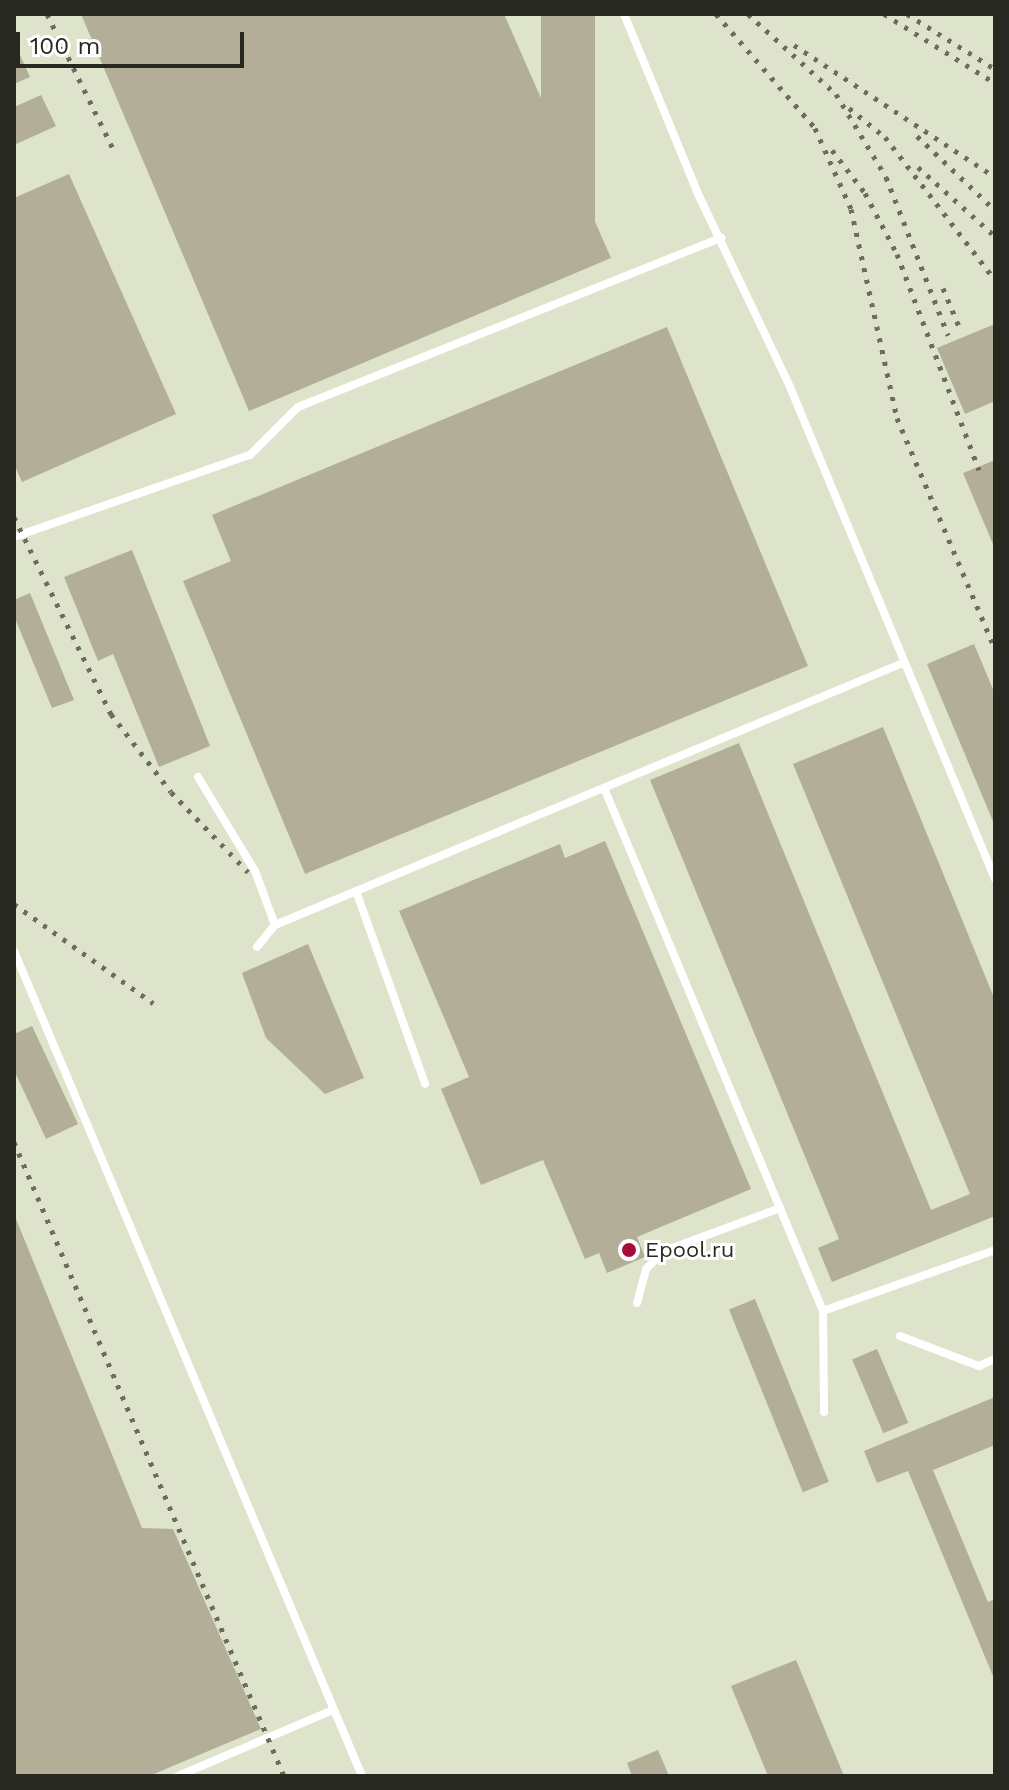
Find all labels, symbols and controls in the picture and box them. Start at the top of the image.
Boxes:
scale bar [20,16,248,66]
text: 100 m [30,32,100,60]
place label: Epool.ru [645,1237,734,1263]
marker: Epool.ru [620,1241,638,1259]

